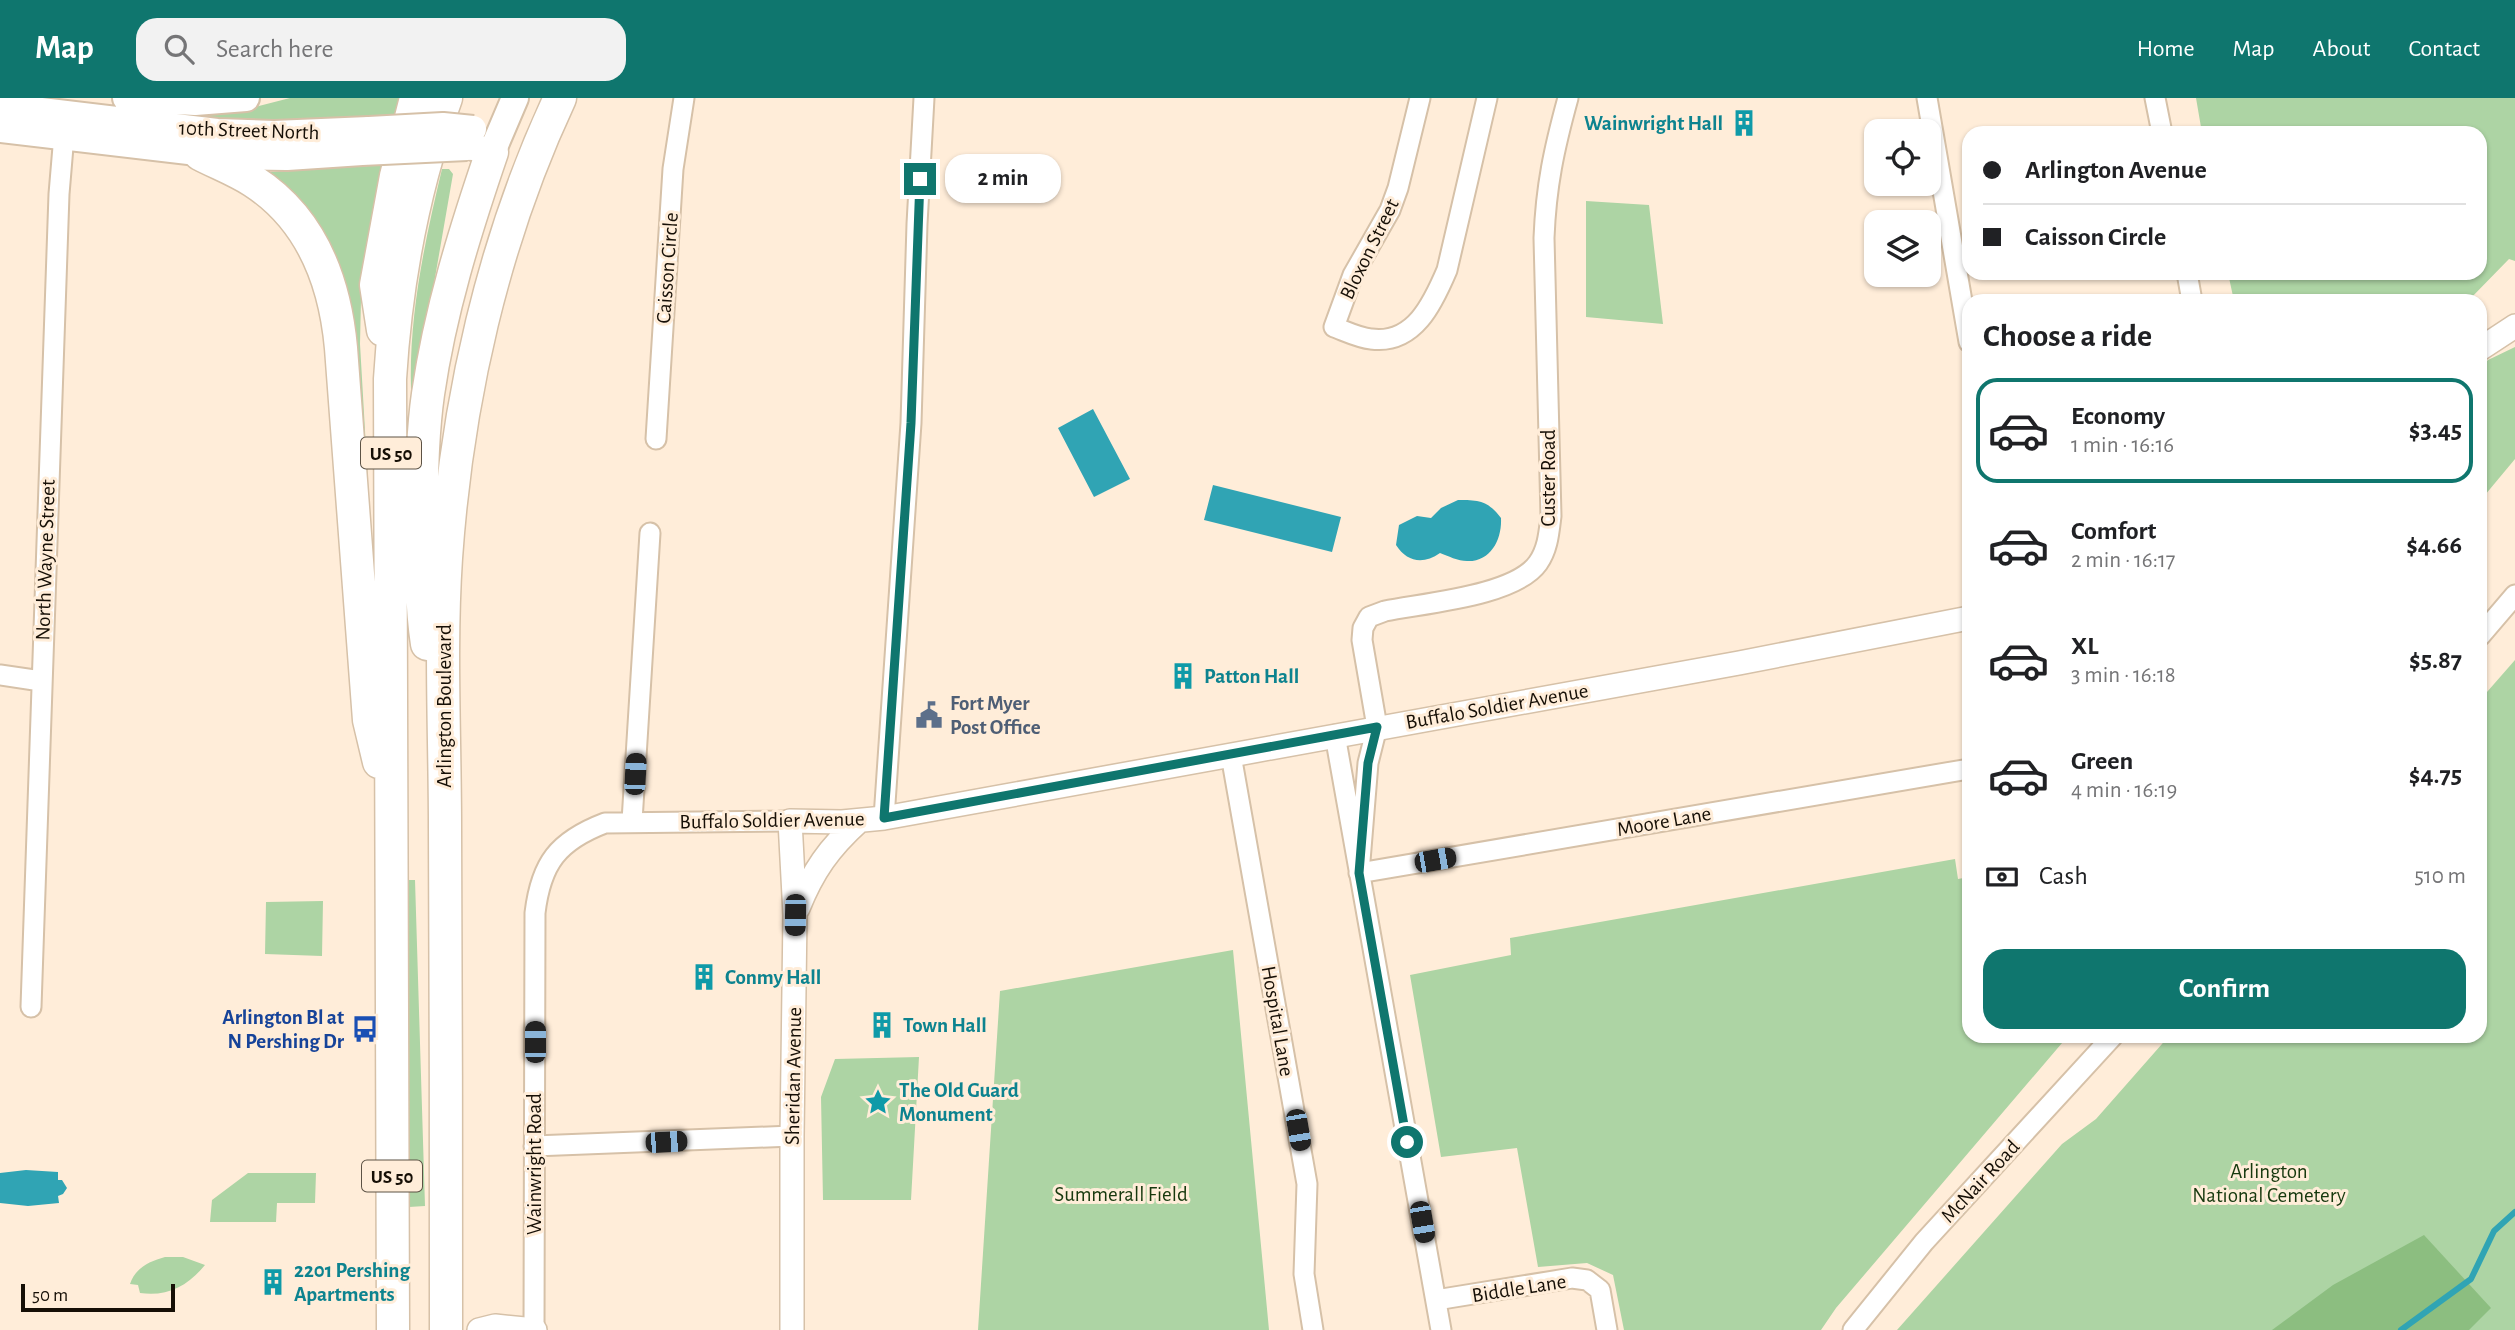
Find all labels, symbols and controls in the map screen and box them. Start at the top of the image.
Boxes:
search box [136,18,626,81]
icon: search [160,30,198,68]
text: Map [35,32,94,65]
text: Search here [216,36,334,62]
text: Home [2137,37,2195,61]
text: Map [2233,37,2275,61]
text: About [2313,37,2370,61]
text: Contact [2408,37,2480,61]
building icon: Wainwright Hall [1729,108,1759,138]
place label: Wainwright Hall [1584,113,1723,134]
street label: 10th Street North [178,118,320,143]
map controls [1864,119,1941,287]
button: locate [1864,119,1941,196]
callout: 2 min [944,154,1060,204]
text: Arlington Avenue [2025,157,2207,183]
route end [904,163,936,195]
text: 2 min [977,167,1029,190]
street label: Bloxon Street [1336,195,1403,303]
button: layers [1864,210,1941,287]
street label: Caisson Circle [653,212,682,324]
text: Caisson Circle [2025,224,2166,250]
text: Choose a ride [1983,320,2152,352]
icon: car [1987,399,2050,462]
text: Economy [2071,403,2165,429]
text: $3.45 [2409,417,2462,443]
street label: Custer Road [1538,429,1559,527]
text: 1 min · 16:16 [2071,434,2174,457]
road number: US 50 [361,438,421,468]
street label: North Wayne Street [32,479,59,641]
icon: car [1987,514,2050,577]
text: Comfort [2071,518,2156,544]
text: $4.66 [2406,532,2462,558]
text: 2 min · 16:17 [2071,549,2175,572]
street label: Arlington Boulevard [434,624,455,788]
icon: car [1987,629,2050,692]
text: XL [2071,633,2098,659]
text: $5.87 [2409,647,2462,673]
building icon: Patton Hall [1168,661,1198,691]
text: 3 min · 16:18 [2071,664,2176,687]
place label: Patton Hall [1204,666,1299,687]
street label: Buffalo Soldier Avenue [1404,680,1590,733]
place label: Fort Myer Post Office [950,693,1041,738]
public building icon: Fort Myer Post Office [914,700,944,730]
icon: car [1987,744,2050,807]
text: Green [2071,748,2133,774]
car [624,752,647,796]
text: $4.75 [2409,762,2462,788]
text: 4 min · 16:19 [2071,779,2177,802]
street label: Moore Lane [1615,803,1713,840]
street label: Buffalo Soldier Avenue [679,808,865,833]
car [1413,846,1458,874]
icon: cash [1983,858,2021,896]
text: Cash [2039,863,2088,889]
text: 510 m [2414,865,2466,888]
car [785,894,806,936]
button: Confirm [1983,949,2466,1029]
building icon: Conmy Hall [689,962,719,992]
street label: Hospital Lane [1257,964,1298,1078]
place label: Conmy Hall [725,967,821,988]
place label: Arlington Bl at N Pershing Dr [222,1007,345,1052]
street label: Sheridan Avenue [782,1007,805,1145]
building icon: Town Hall [867,1010,897,1040]
bus stop icon: Arlington Bl at N Pershing Dr [350,1014,380,1044]
place label: Town Hall [903,1015,987,1036]
car [525,1021,546,1063]
place label: The Old Guard Monument [899,1080,1019,1125]
place icon: The Old Guard Monument [863,1087,893,1117]
street label: Wainwright Road [524,1093,545,1235]
car [1285,1107,1312,1153]
route start [1391,1126,1423,1158]
car [645,1130,688,1154]
street label: McNair Road [1937,1136,2024,1227]
road number: US 50 [362,1160,422,1192]
park label: Arlington National Cemetery [2192,1161,2346,1206]
park label: Summerall Field [1054,1184,1188,1205]
car [1409,1199,1436,1245]
place label: 2201 Pershing Apartments [294,1260,410,1305]
building icon: 2201 Pershing Apartments [258,1267,288,1297]
street label: Biddle Lane [1470,1271,1568,1306]
scale bar [21,1281,175,1313]
text: 50 m [32,1286,68,1305]

